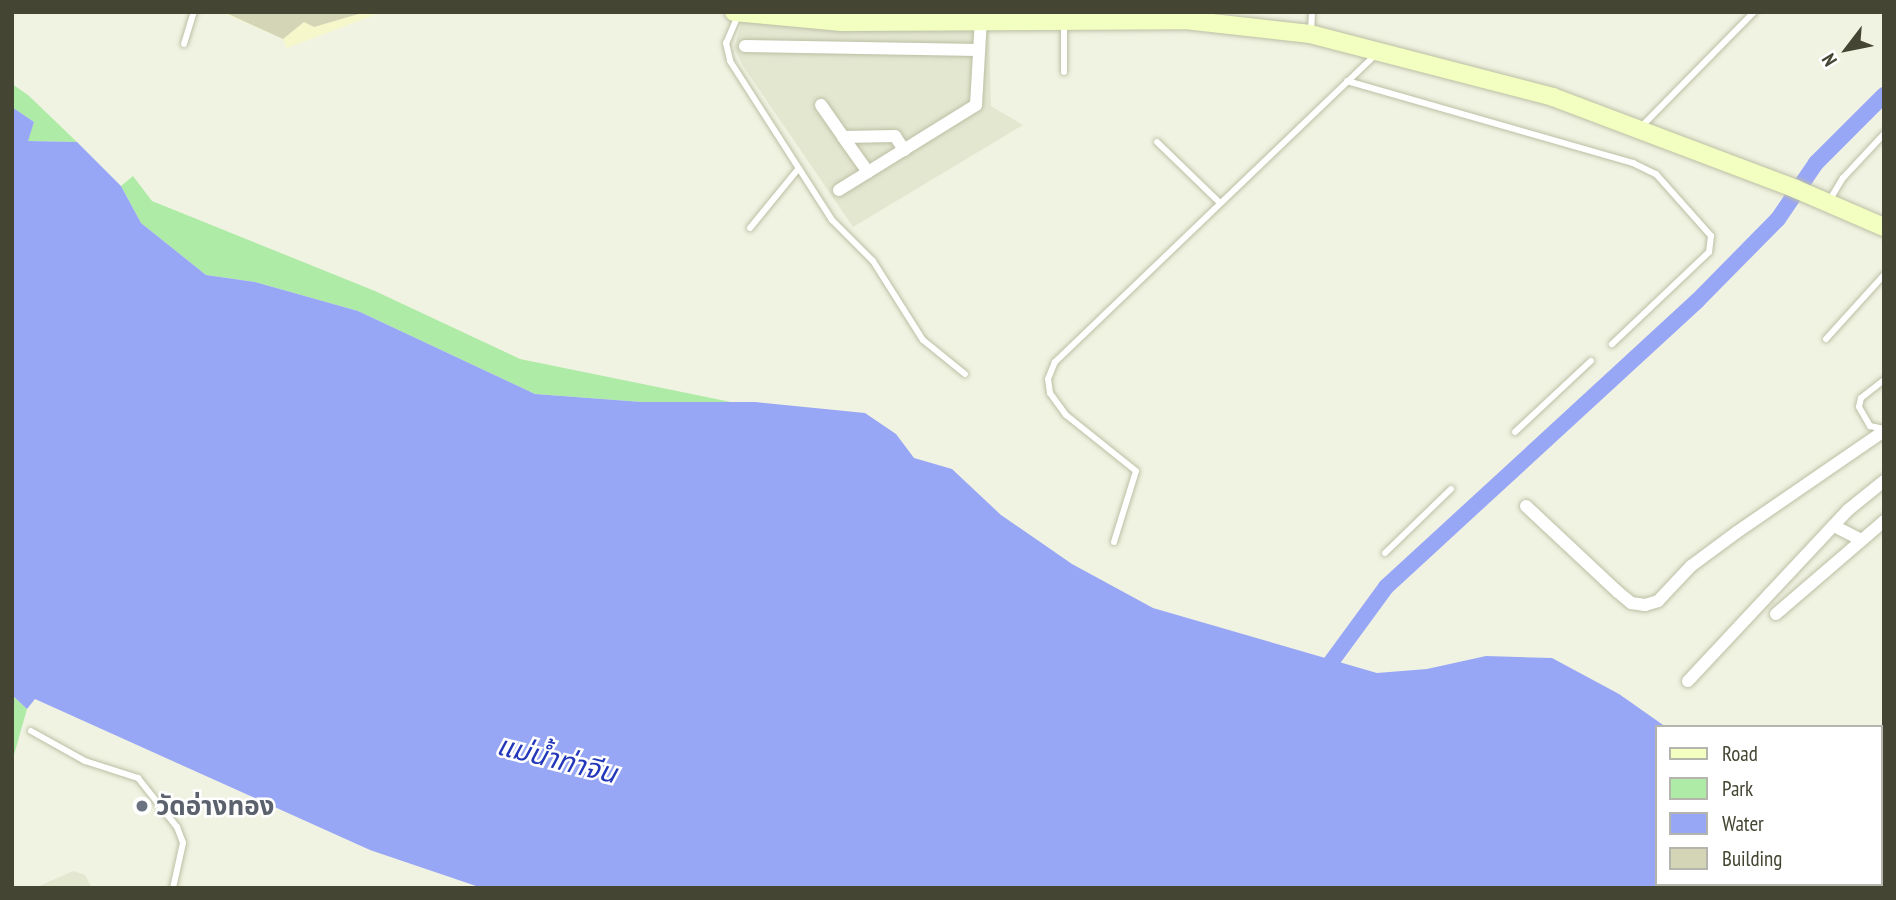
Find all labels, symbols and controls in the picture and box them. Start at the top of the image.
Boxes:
north arrow [1812,14,1882,84]
text: N [1816,49,1842,71]
legend [1654,725,1882,886]
water label: แม่น้ำท่าจีน [494,728,620,790]
text: Road [1722,740,1758,767]
text: Park [1722,775,1753,802]
place label: วัดอ่างทอง [156,790,274,822]
marker: วัดอ่างทอง [134,798,150,814]
text: Water [1722,810,1764,837]
text: Building [1722,845,1782,872]

